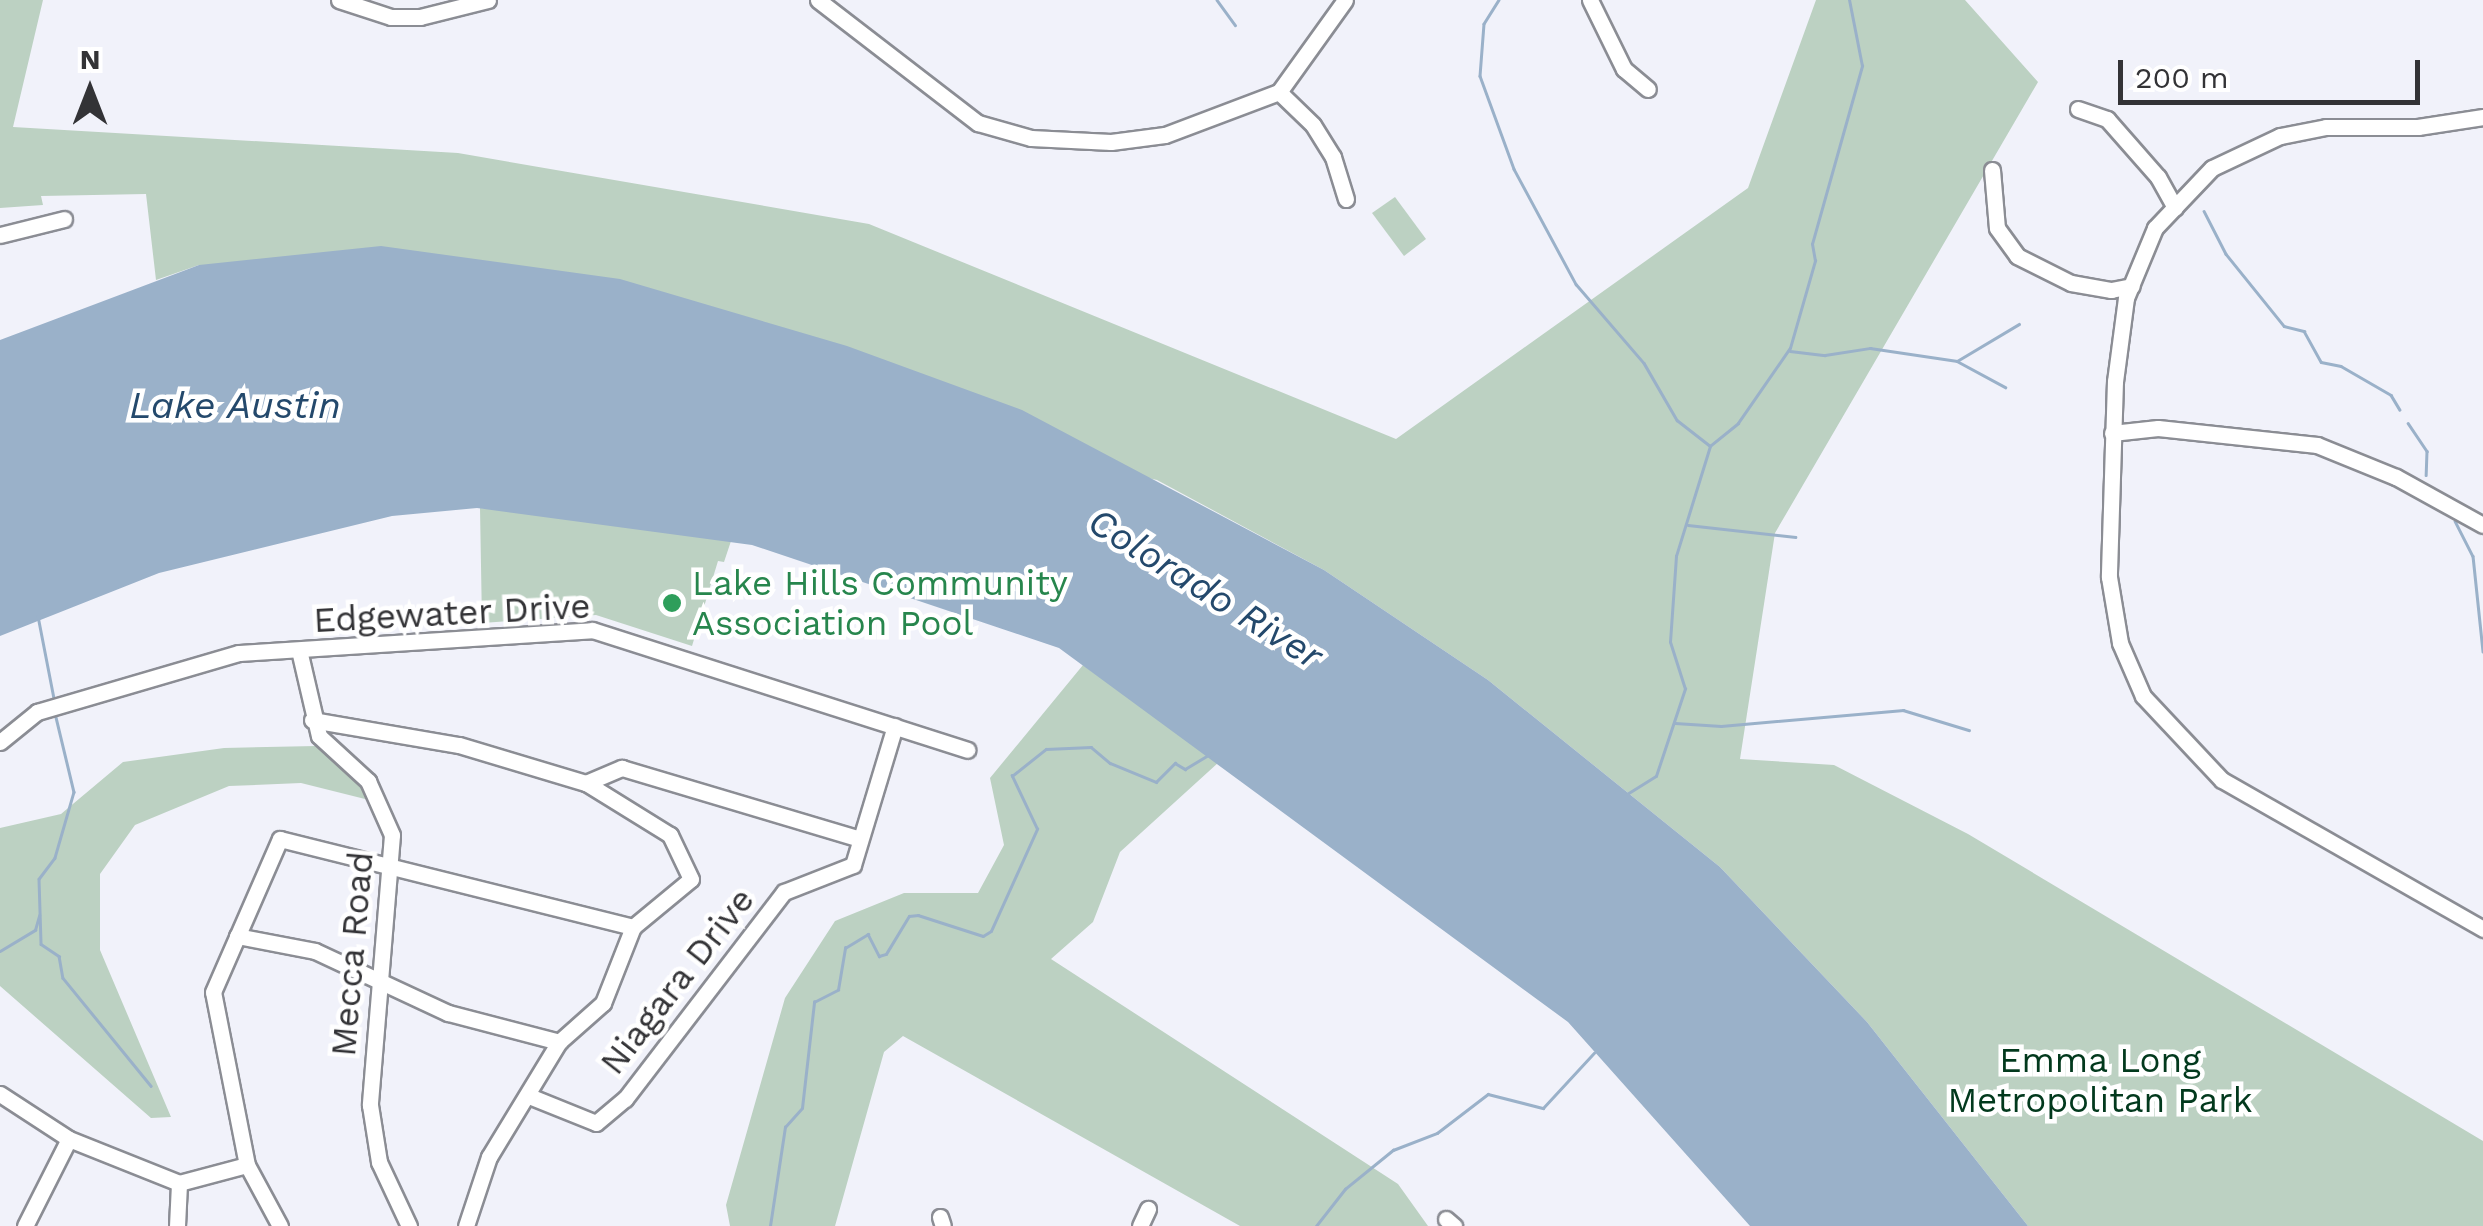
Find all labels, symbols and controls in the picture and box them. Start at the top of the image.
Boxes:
north arrow [40,40,140,140]
scale bar [2123,40,2426,102]
text: N [80,43,100,76]
text: 200 m [2135,60,2229,95]
water label: Lake Austin [128,383,342,429]
water label: Colorado River [1079,499,1331,679]
place label: Lake Hills Community Association Pool [692,562,1068,644]
street label: Edgewater Drive [312,585,592,641]
marker: Lake Hills Community Association Pool [661,592,683,614]
street label: Mecca Road [322,849,382,1059]
street label: Niagara Drive [591,879,763,1083]
park label: Emma Long Metropolitan Park [1948,1039,2252,1121]

